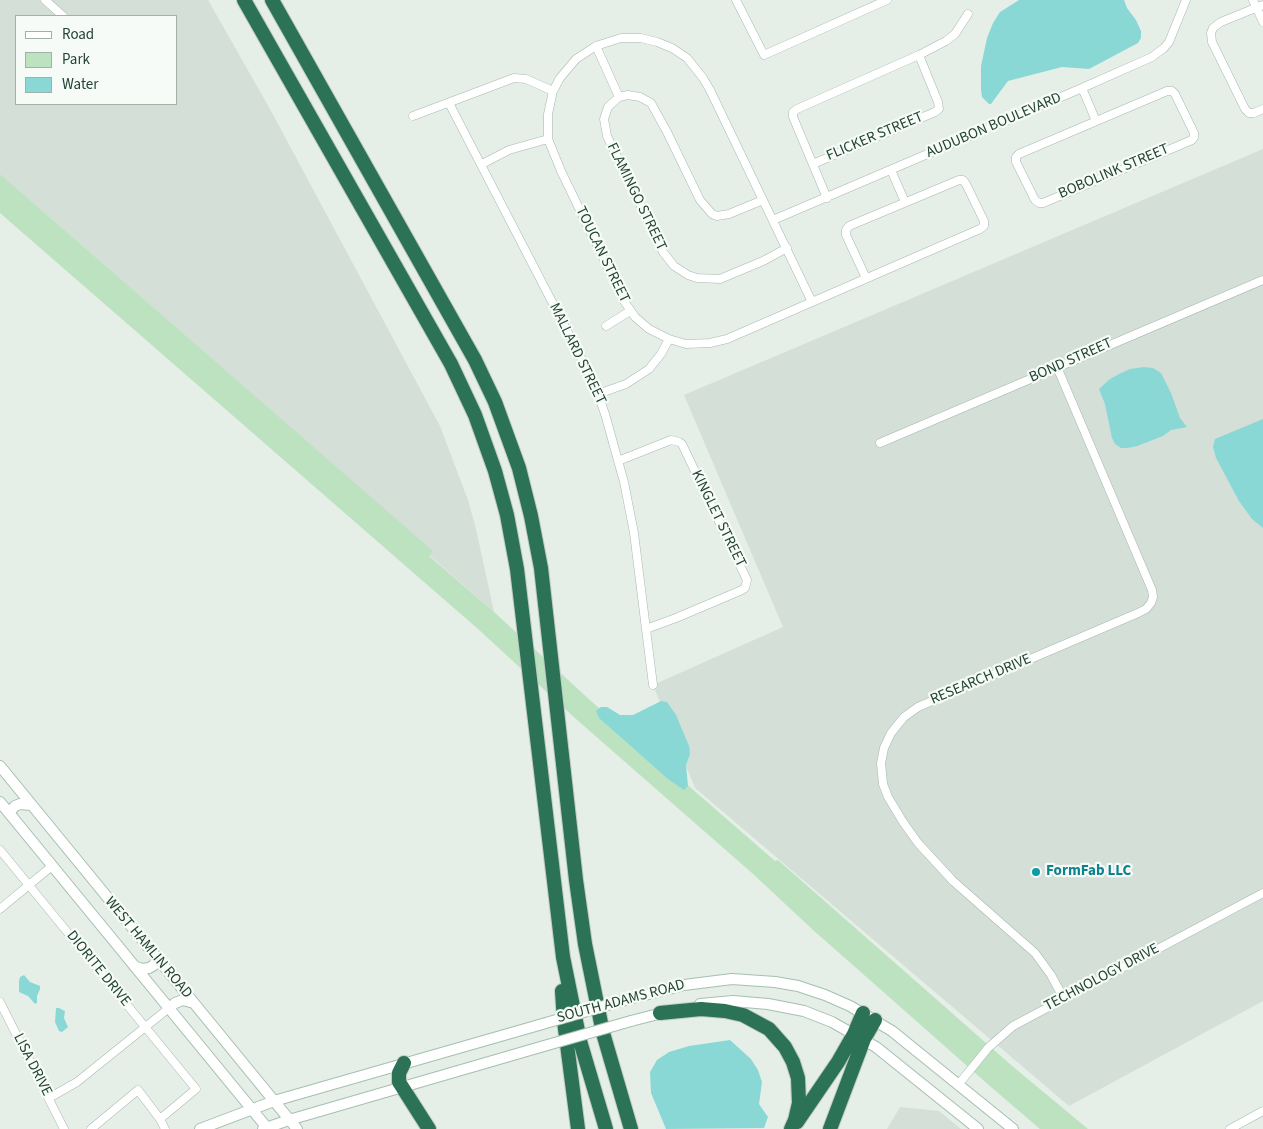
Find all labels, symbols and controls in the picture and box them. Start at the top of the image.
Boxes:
legend [15,15,178,105]
text: Road [62,24,94,45]
text: Park [62,49,90,70]
text: Water [62,74,98,95]
street label: AUDUBON BOULEVARD [924,89,1064,163]
street label: FLICKER STREET [824,109,926,165]
street label: FLAMINGO STREET [602,140,670,254]
street label: BOBOLINK STREET [1056,141,1172,203]
street label: TOUCAN STREET [571,204,633,306]
street label: MALLARD STREET [545,300,609,408]
street label: BOND STREET [1027,335,1115,387]
street label: KINGLET STREET [687,467,749,571]
street label: RESEARCH DRIVE [928,651,1034,709]
place label: FormFab LLC [1046,863,1131,881]
marker: FormFab LLC [1030,866,1042,878]
street label: WEST HAMLIN ROAD [100,894,196,1002]
street label: DIORITE DRIVE [62,928,134,1010]
street label: TECHNOLOGY DRIVE [1041,940,1163,1016]
street label: SOUTH ADAMS ROAD [555,976,687,1028]
street label: LISA DRIVE [9,1031,55,1099]

